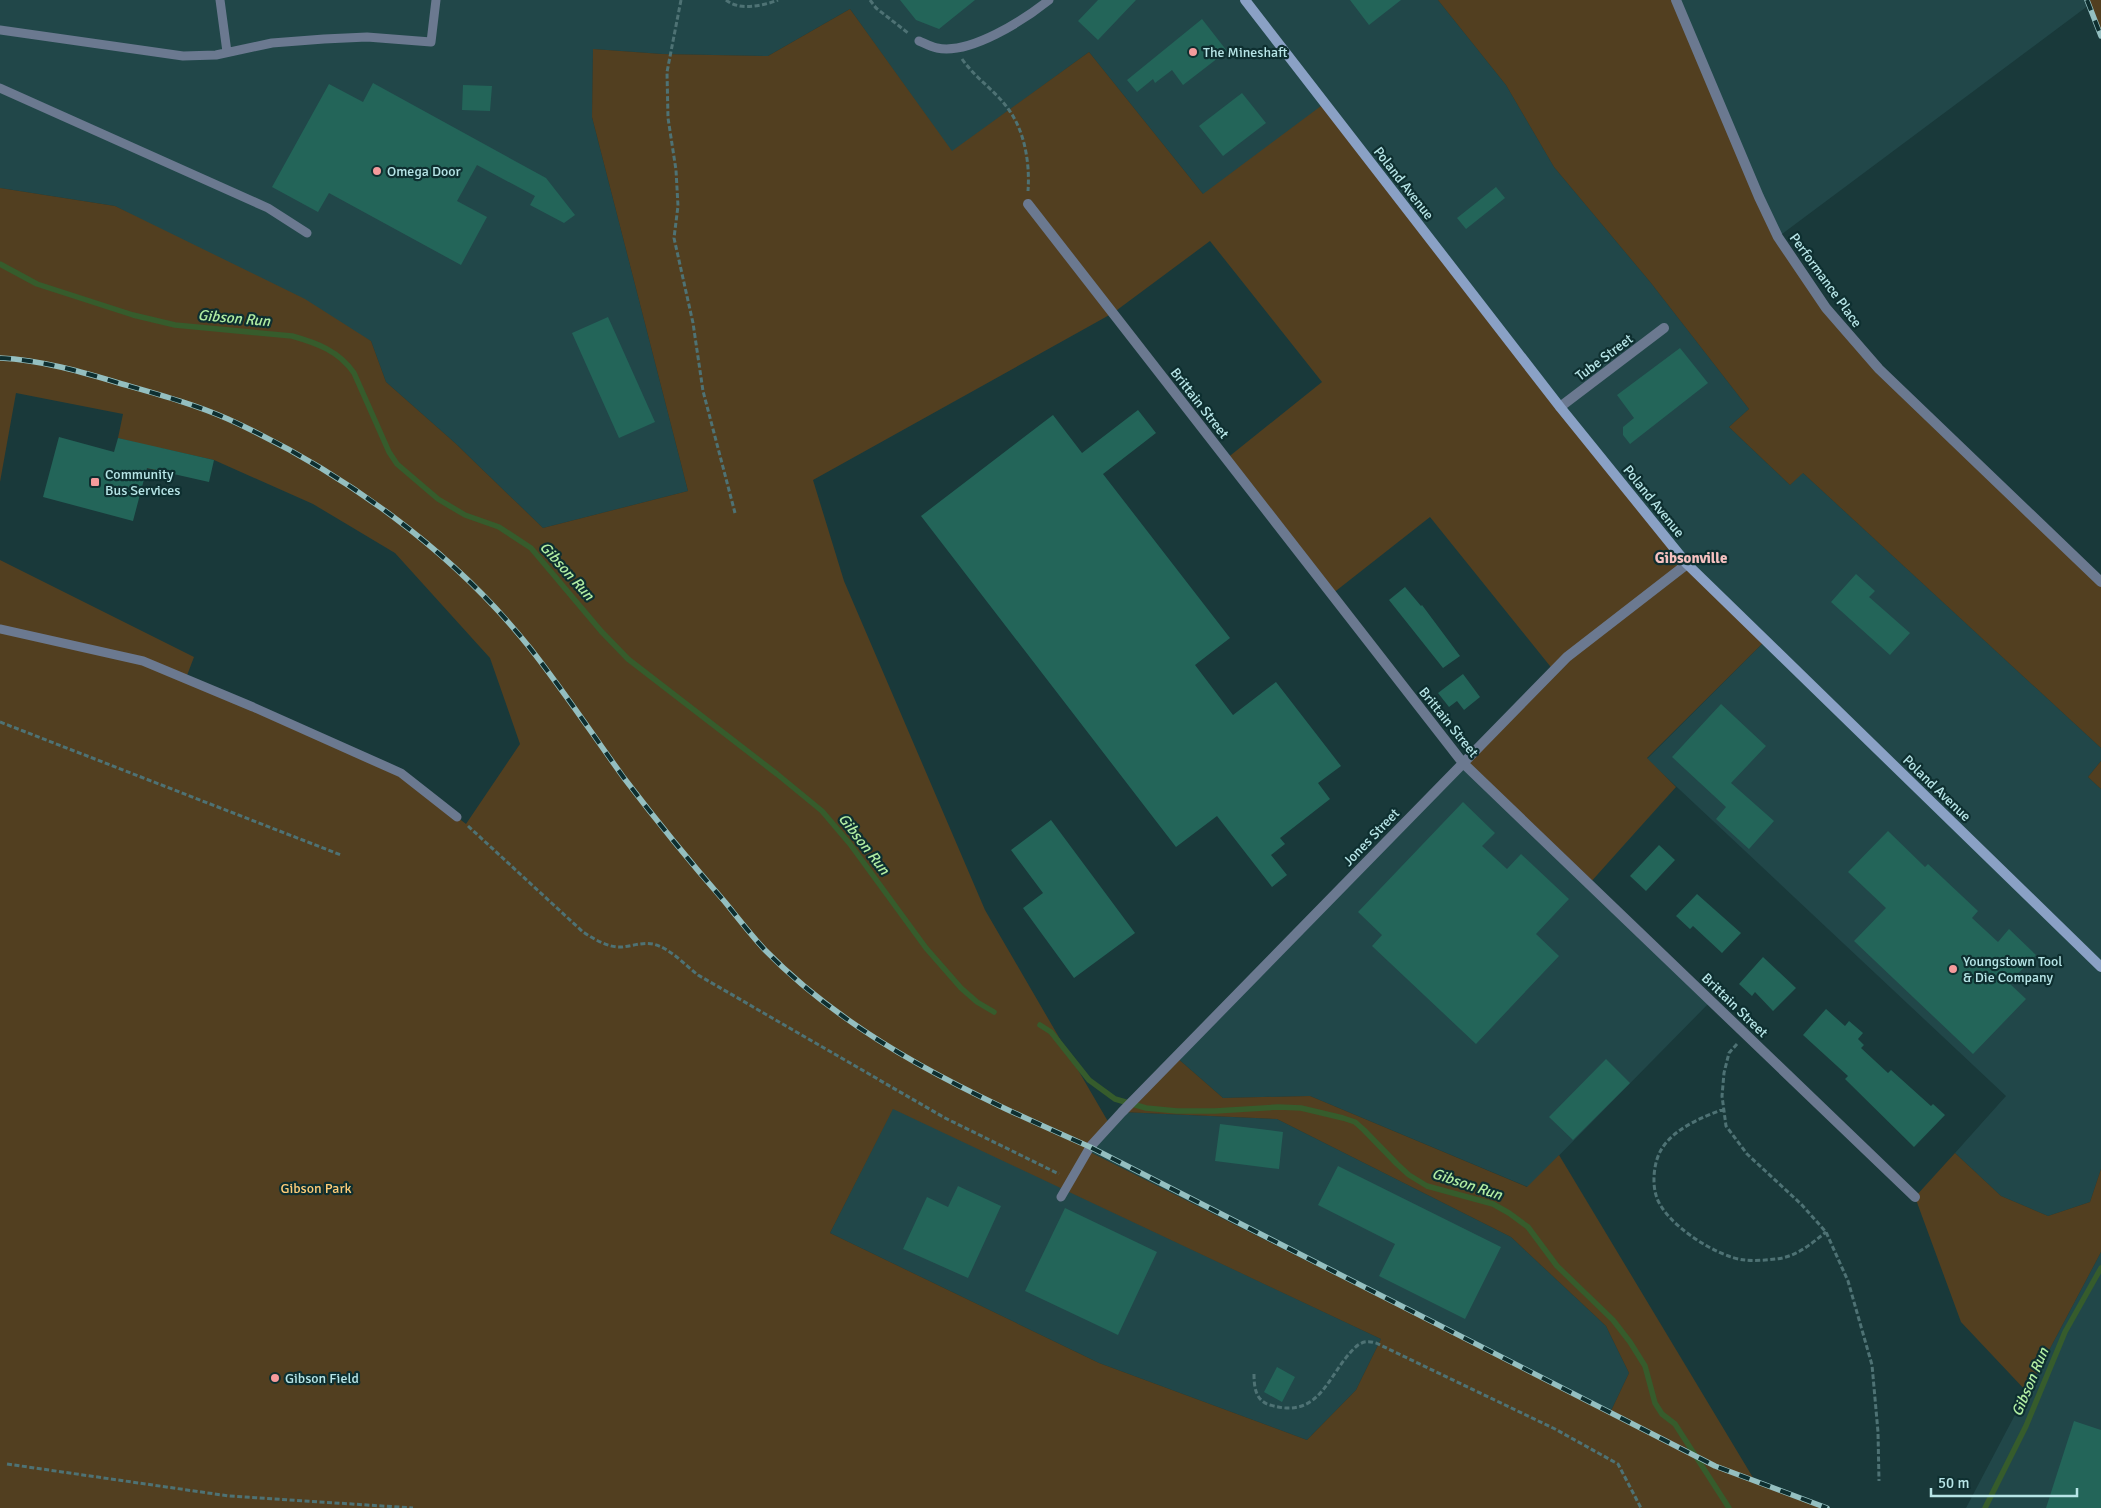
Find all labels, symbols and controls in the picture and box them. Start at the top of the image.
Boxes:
place label: The Mineshaft [1203,44,1287,61]
marker: The Mineshaft [1187,46,1199,58]
street label: Poland Avenue [1370,143,1437,223]
place label: Omega Door [387,163,462,180]
marker: Omega Door [371,165,383,177]
street label: Performance Place [1786,230,1865,331]
water label: Gibson Run [197,306,272,330]
street label: Tube Street [1572,330,1636,384]
street label: Brittain Street [1167,364,1233,442]
street label: Poland Avenue [1619,462,1688,541]
place label: Community Bus Services [105,466,180,499]
marker: Community Bus Services [89,476,101,488]
water label: Gibson Run [536,538,598,605]
district label: Gibsonville [1655,549,1727,567]
street label: Brittain Street [1415,684,1482,761]
street label: Poland Avenue [1899,752,1974,825]
street label: Jones Street [1340,805,1403,870]
water label: Gibson Run [835,810,894,879]
place label: Youngstown Tool & Die Company [1963,953,2062,986]
marker: Youngstown Tool & Die Company [1947,963,1959,975]
street label: Brittain Street [1698,970,1771,1041]
water label: Gibson Run [1430,1164,1505,1204]
park label: Gibson Park [280,1180,352,1197]
water label: Gibson Run [2008,1344,2053,1419]
place label: Gibson Field [285,1370,359,1387]
marker: Gibson Field [269,1372,281,1384]
scale bar [1931,1466,2077,1498]
text: 50 m [1938,1474,1969,1492]

